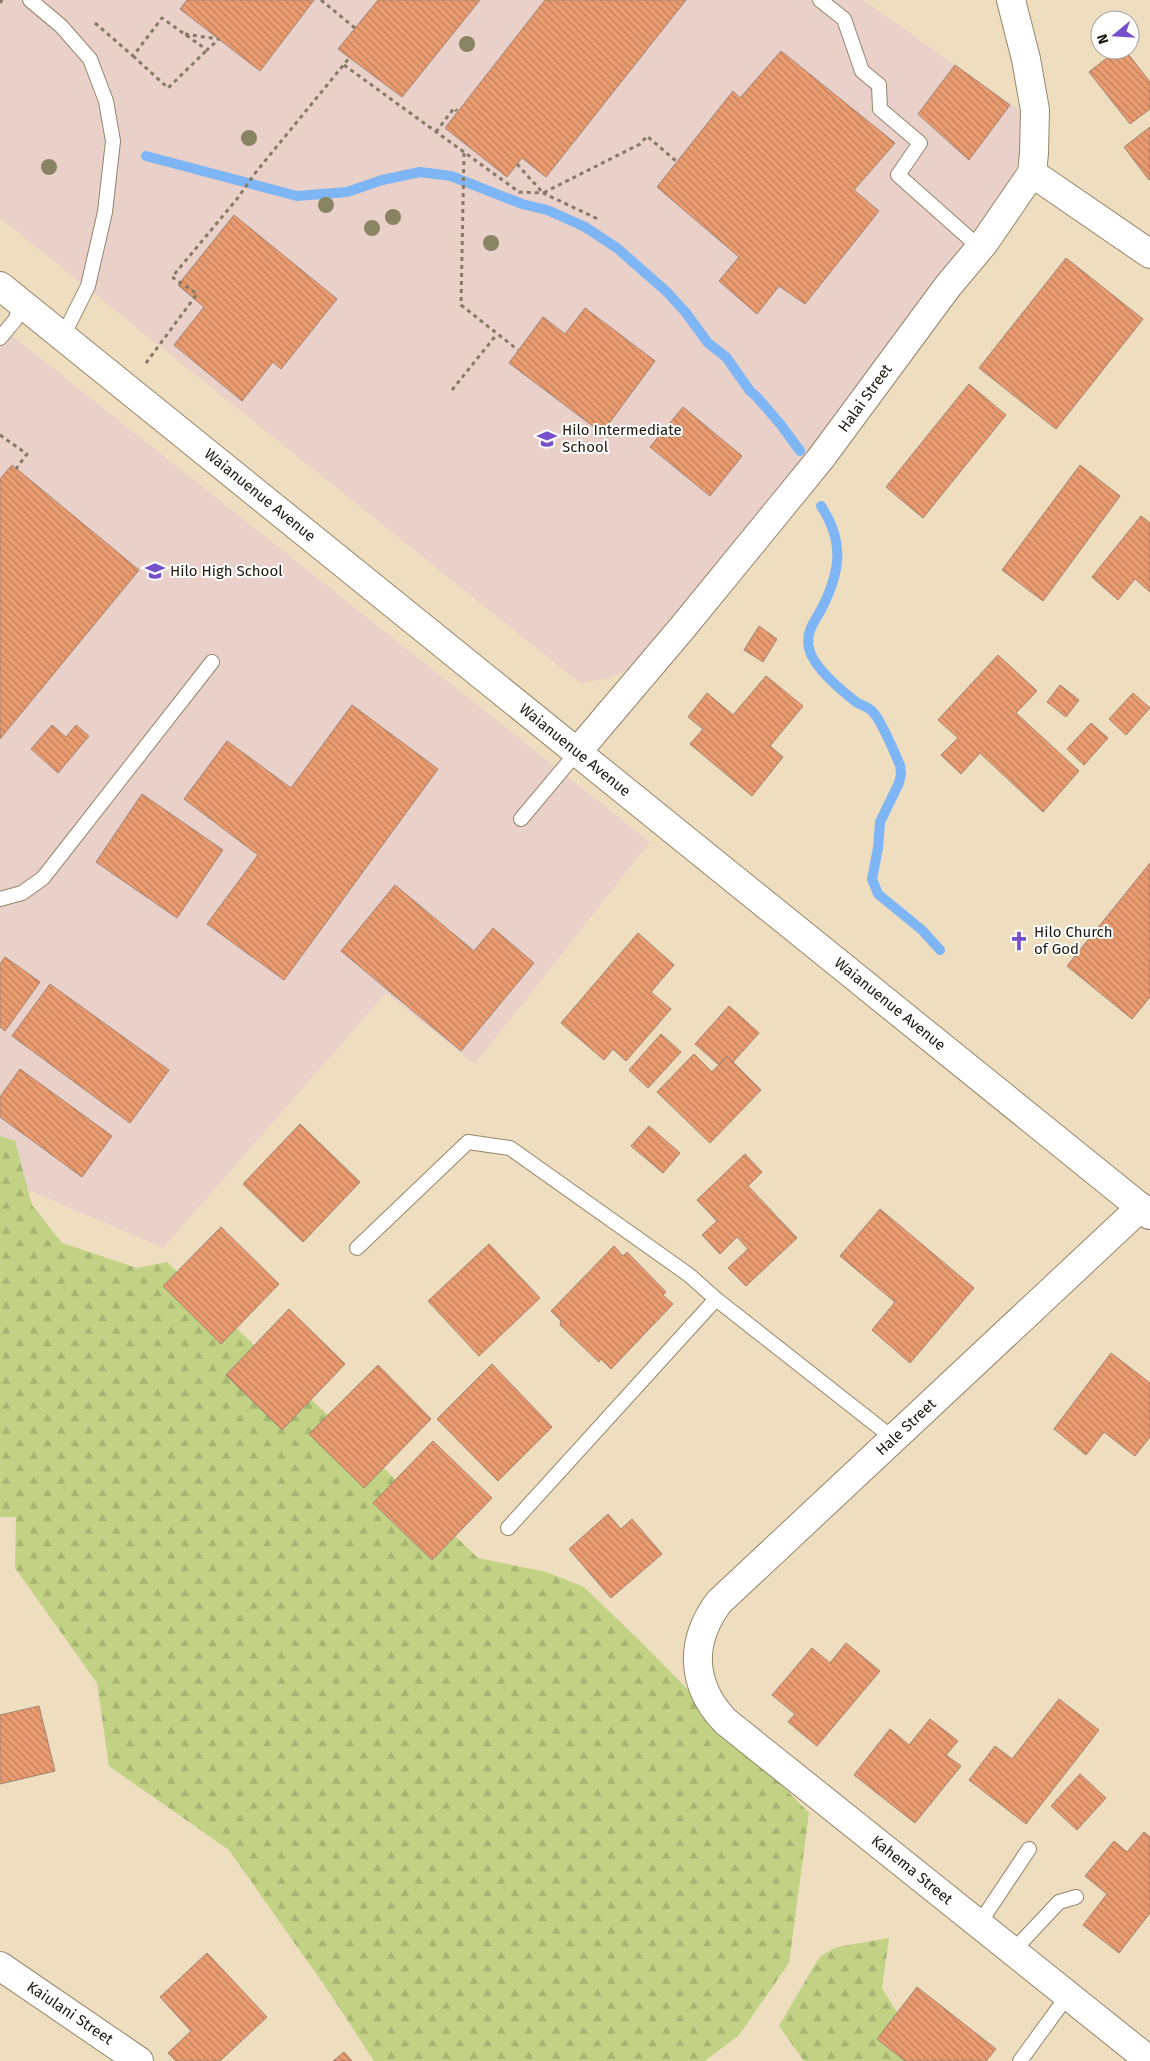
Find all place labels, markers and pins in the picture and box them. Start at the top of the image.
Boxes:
place label: Hilo Intermediate School [562,421,682,456]
school or university icon: Hilo Intermediate School [536,428,558,450]
school or university icon: Hilo High School [144,560,166,582]
place label: Hilo High School [170,562,283,580]
place label: Hilo Church of God [1034,923,1113,958]
church icon: Hilo Church of God [1008,930,1030,952]

